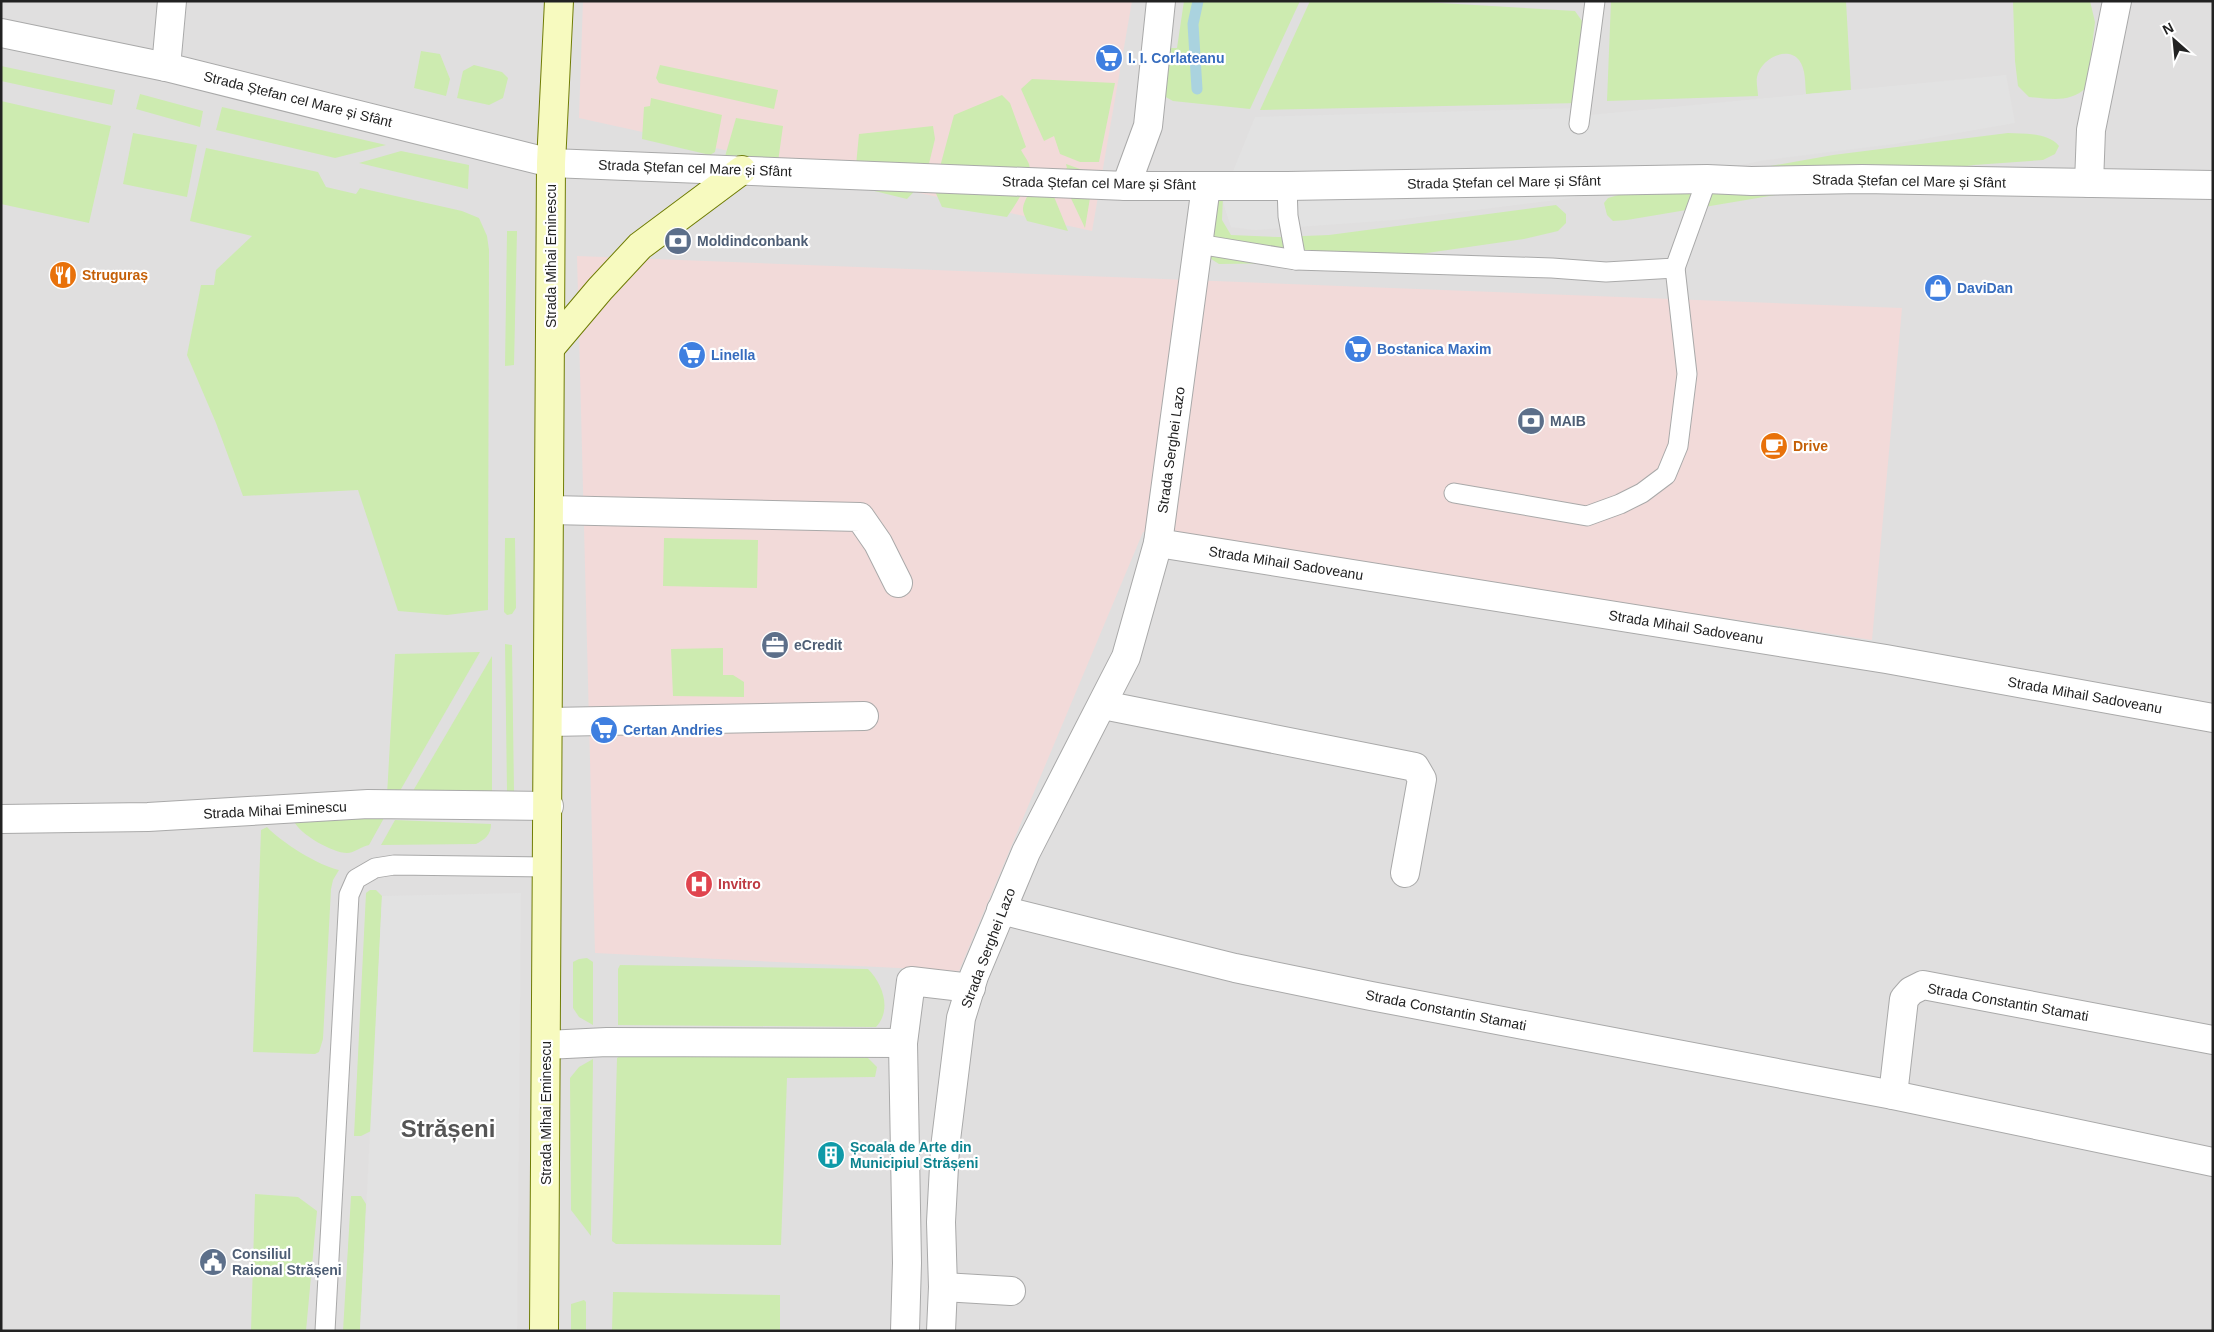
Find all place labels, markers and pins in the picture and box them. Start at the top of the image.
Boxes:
supermarket icon: I. I. Corlateanu [1094,43,1124,73]
place label: I. I. Corlateanu [1128,50,1224,66]
bank icon: Moldindconbank [663,226,693,256]
place label: Moldindconbank [697,233,808,249]
restaurant icon: Struguraș [48,260,78,290]
place label: Struguraș [82,267,148,283]
shop icon: DaviDan [1923,273,1953,303]
place label: DaviDan [1957,280,2013,296]
supermarket icon: Bostanica Maxim [1343,334,1373,364]
supermarket icon: Linella [677,340,707,370]
place label: Bostanica Maxim [1377,341,1491,357]
place label: Linella [711,347,756,363]
bank icon: MAIB [1516,406,1546,436]
place label: MAIB [1550,413,1586,429]
cafe icon: Drive [1759,431,1789,461]
place label: Drive [1793,438,1828,454]
office icon: eCredit [760,630,790,660]
place label: eCredit [794,637,843,653]
supermarket icon: Certan Andries [589,715,619,745]
place label: Certan Andries [623,722,723,738]
hospital icon: Invitro [684,869,714,899]
place label: Invitro [718,876,761,892]
place label: Școala de Arte din Municipiul Strășeni [850,1139,978,1171]
building icon: Școala de Arte din Municipiul Strășeni [816,1140,846,1170]
place label: Consiliul Raional Strășeni [232,1246,342,1278]
public building icon: Consiliul Raional Strășeni [198,1247,228,1277]

